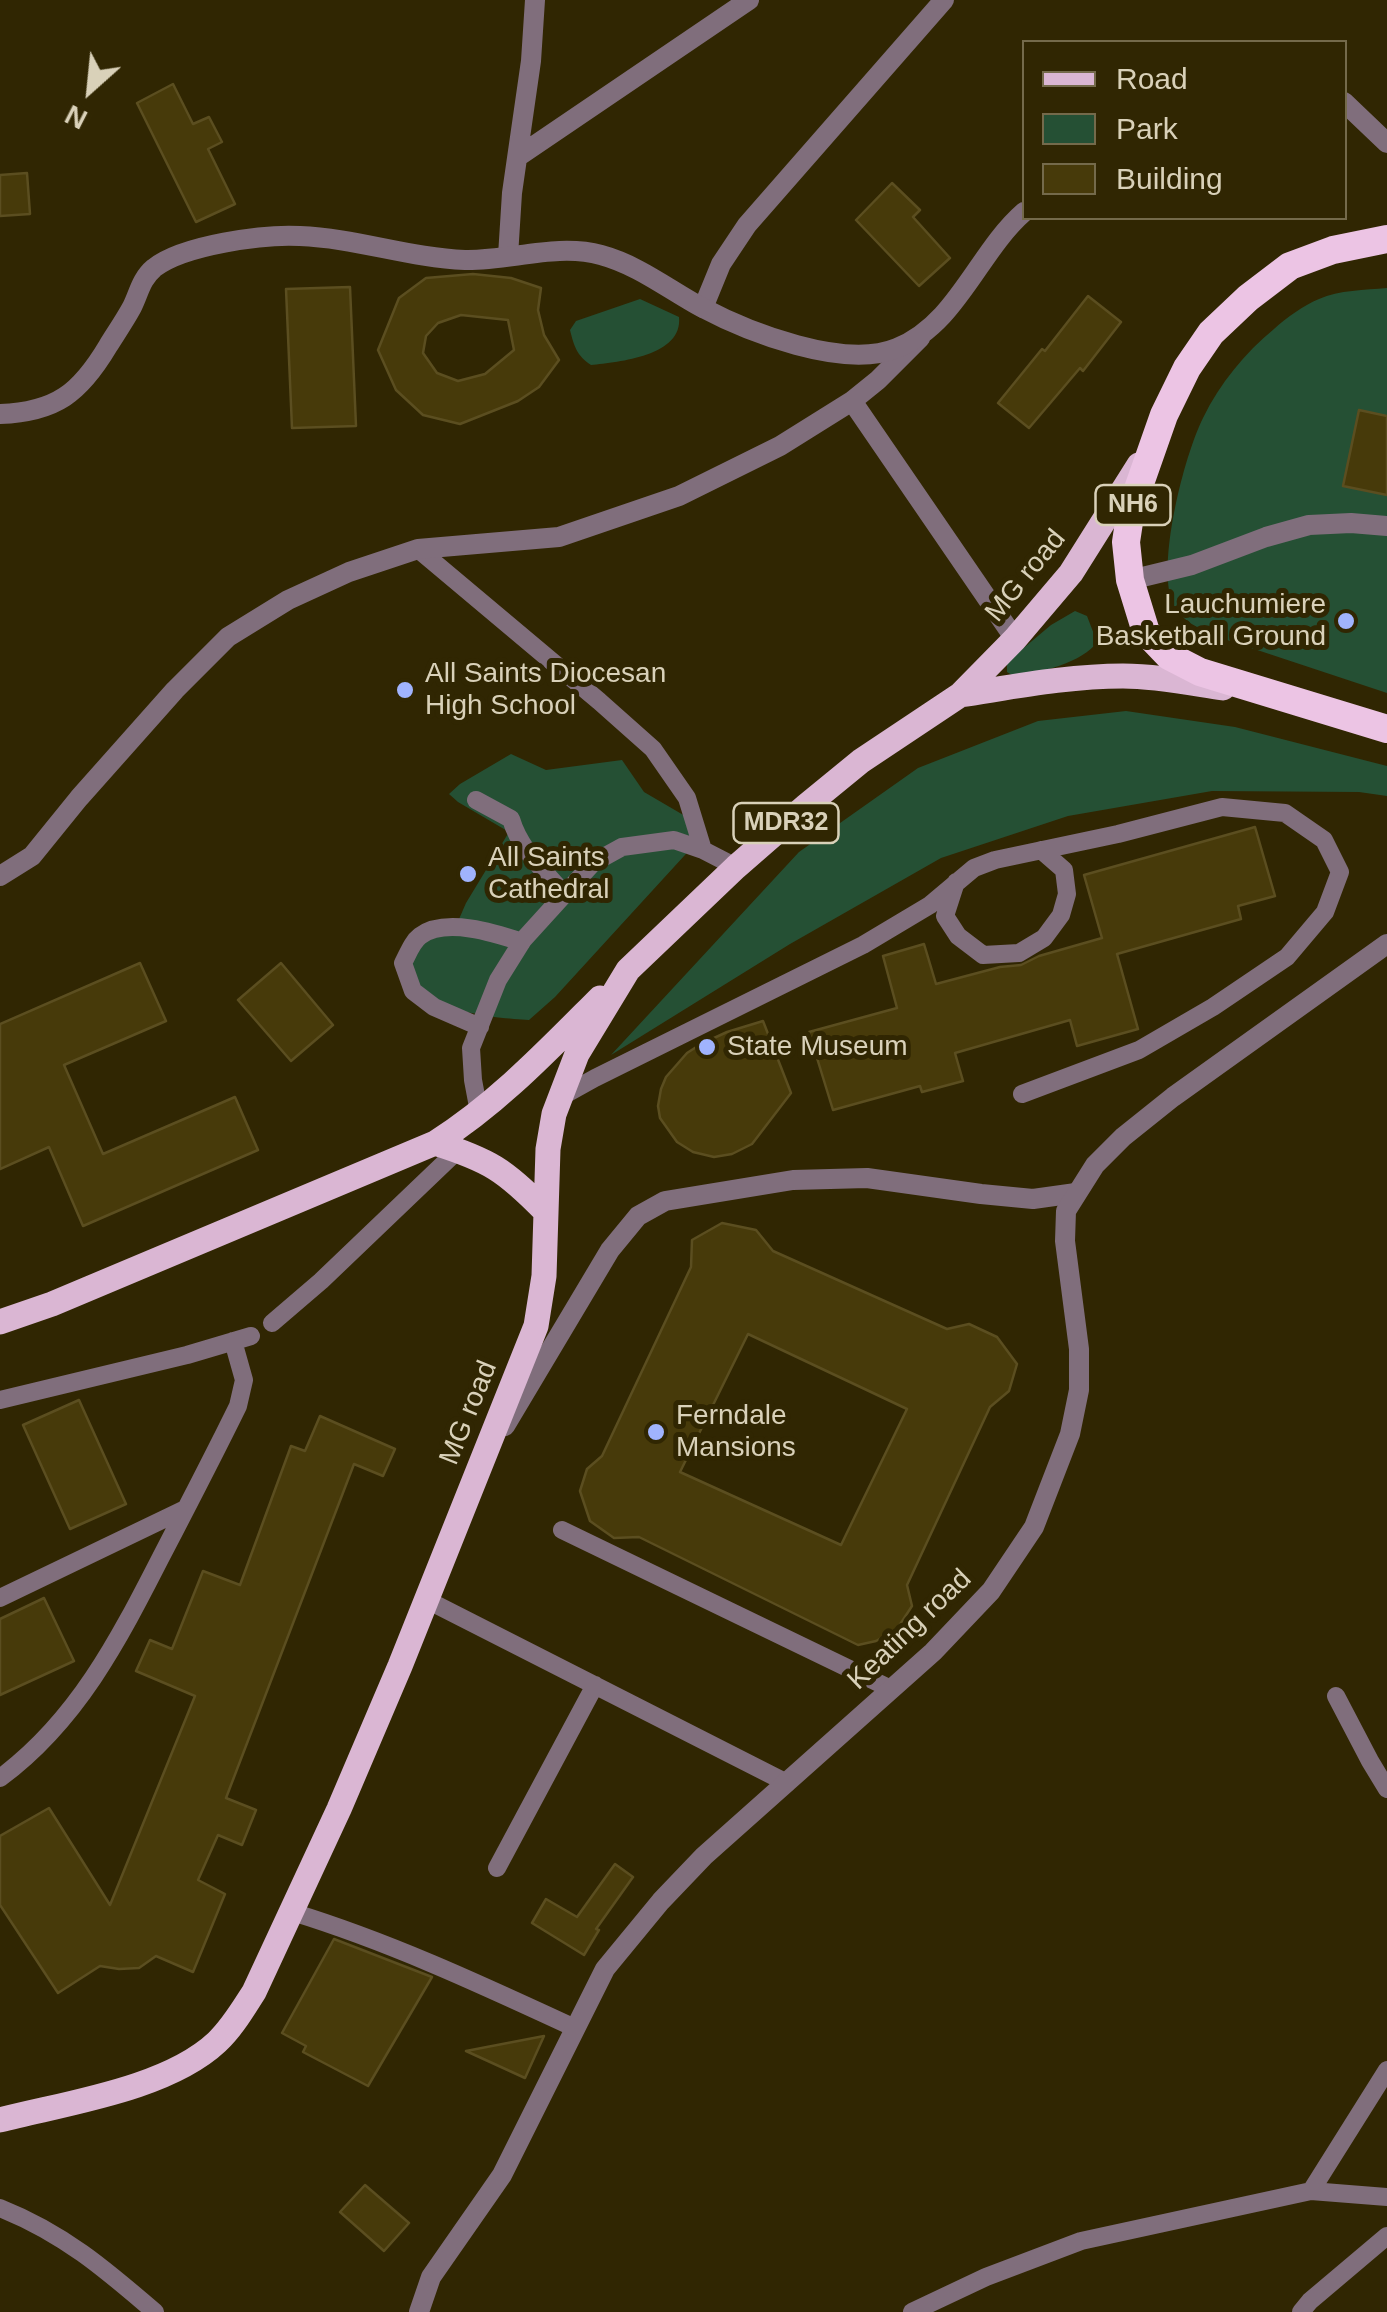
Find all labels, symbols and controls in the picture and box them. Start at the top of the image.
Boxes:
north arrow [40,40,140,140]
legend [1022,40,1347,220]
text: Road [1116,62,1188,95]
text: N [60,99,92,136]
text: Park [1116,112,1178,145]
text: Building [1116,162,1223,195]
road number: NH6 [1096,485,1170,525]
street label: MG road [979,523,1073,629]
place label: Lauchumiere Basketball Ground [1096,588,1326,654]
marker: Lauchumiere Basketball Ground [1335,610,1357,632]
place label: All Saints Diocesan High School [425,657,666,723]
marker: All Saints Diocesan High School [394,679,416,701]
road number: MDR32 [734,803,838,843]
place label: All Saints Cathedral [488,841,609,907]
marker: All Saints Cathedral [457,863,479,885]
place label: State Museum [727,1030,908,1064]
marker: State Museum [696,1036,718,1058]
street label: MG road [433,1356,505,1470]
place label: Ferndale Mansions [676,1399,796,1465]
marker: Ferndale Mansions [645,1421,667,1443]
street label: Keating road [841,1563,979,1697]

